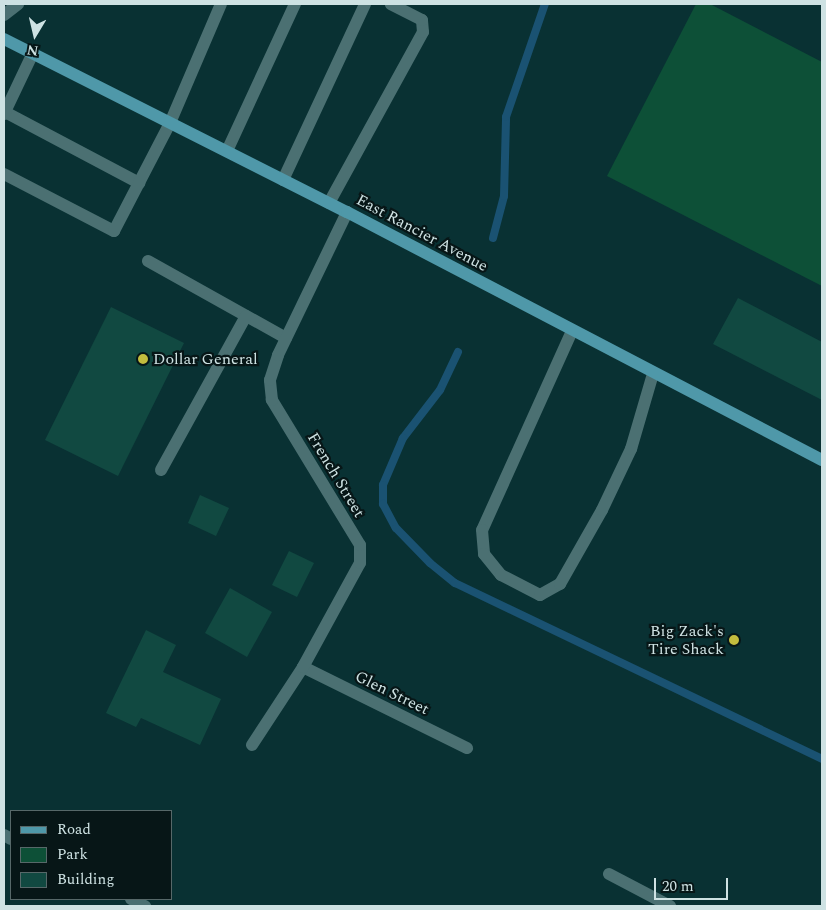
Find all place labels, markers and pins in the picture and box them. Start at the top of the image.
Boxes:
place label: Dollar General [153,349,258,369]
marker: Dollar General [137,353,149,365]
place label: Big Zack's Tire Shack [648,621,724,659]
marker: Big Zack's Tire Shack [728,634,740,646]

